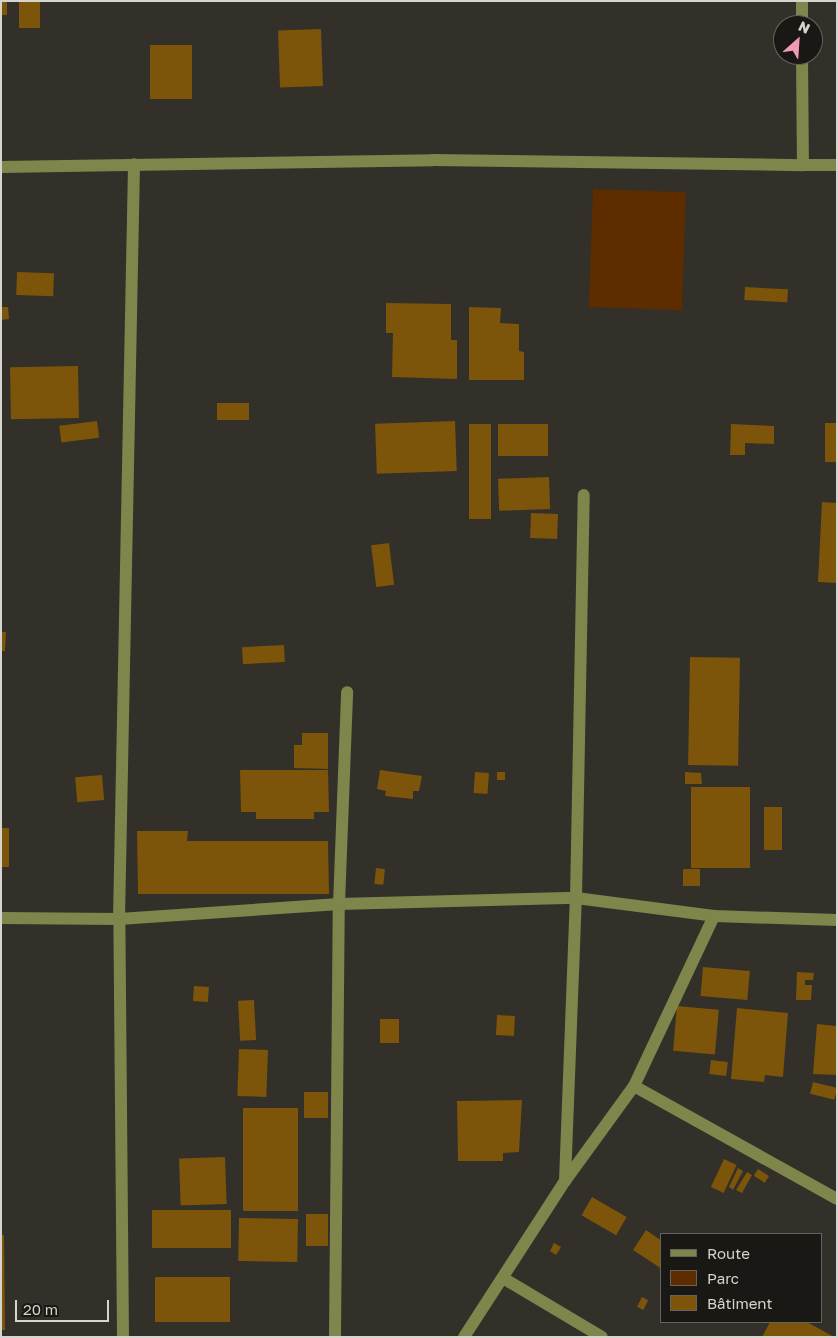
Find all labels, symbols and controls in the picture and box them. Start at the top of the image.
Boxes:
north arrow [773,15,823,65]
text: N [796,17,813,37]
legend [660,1233,823,1323]
text: Route [707,1244,750,1262]
text: Parc [707,1269,739,1287]
scale bar [18,1290,111,1322]
text: Bâtiment [707,1294,772,1312]
text: 20 m [23,1300,58,1318]

